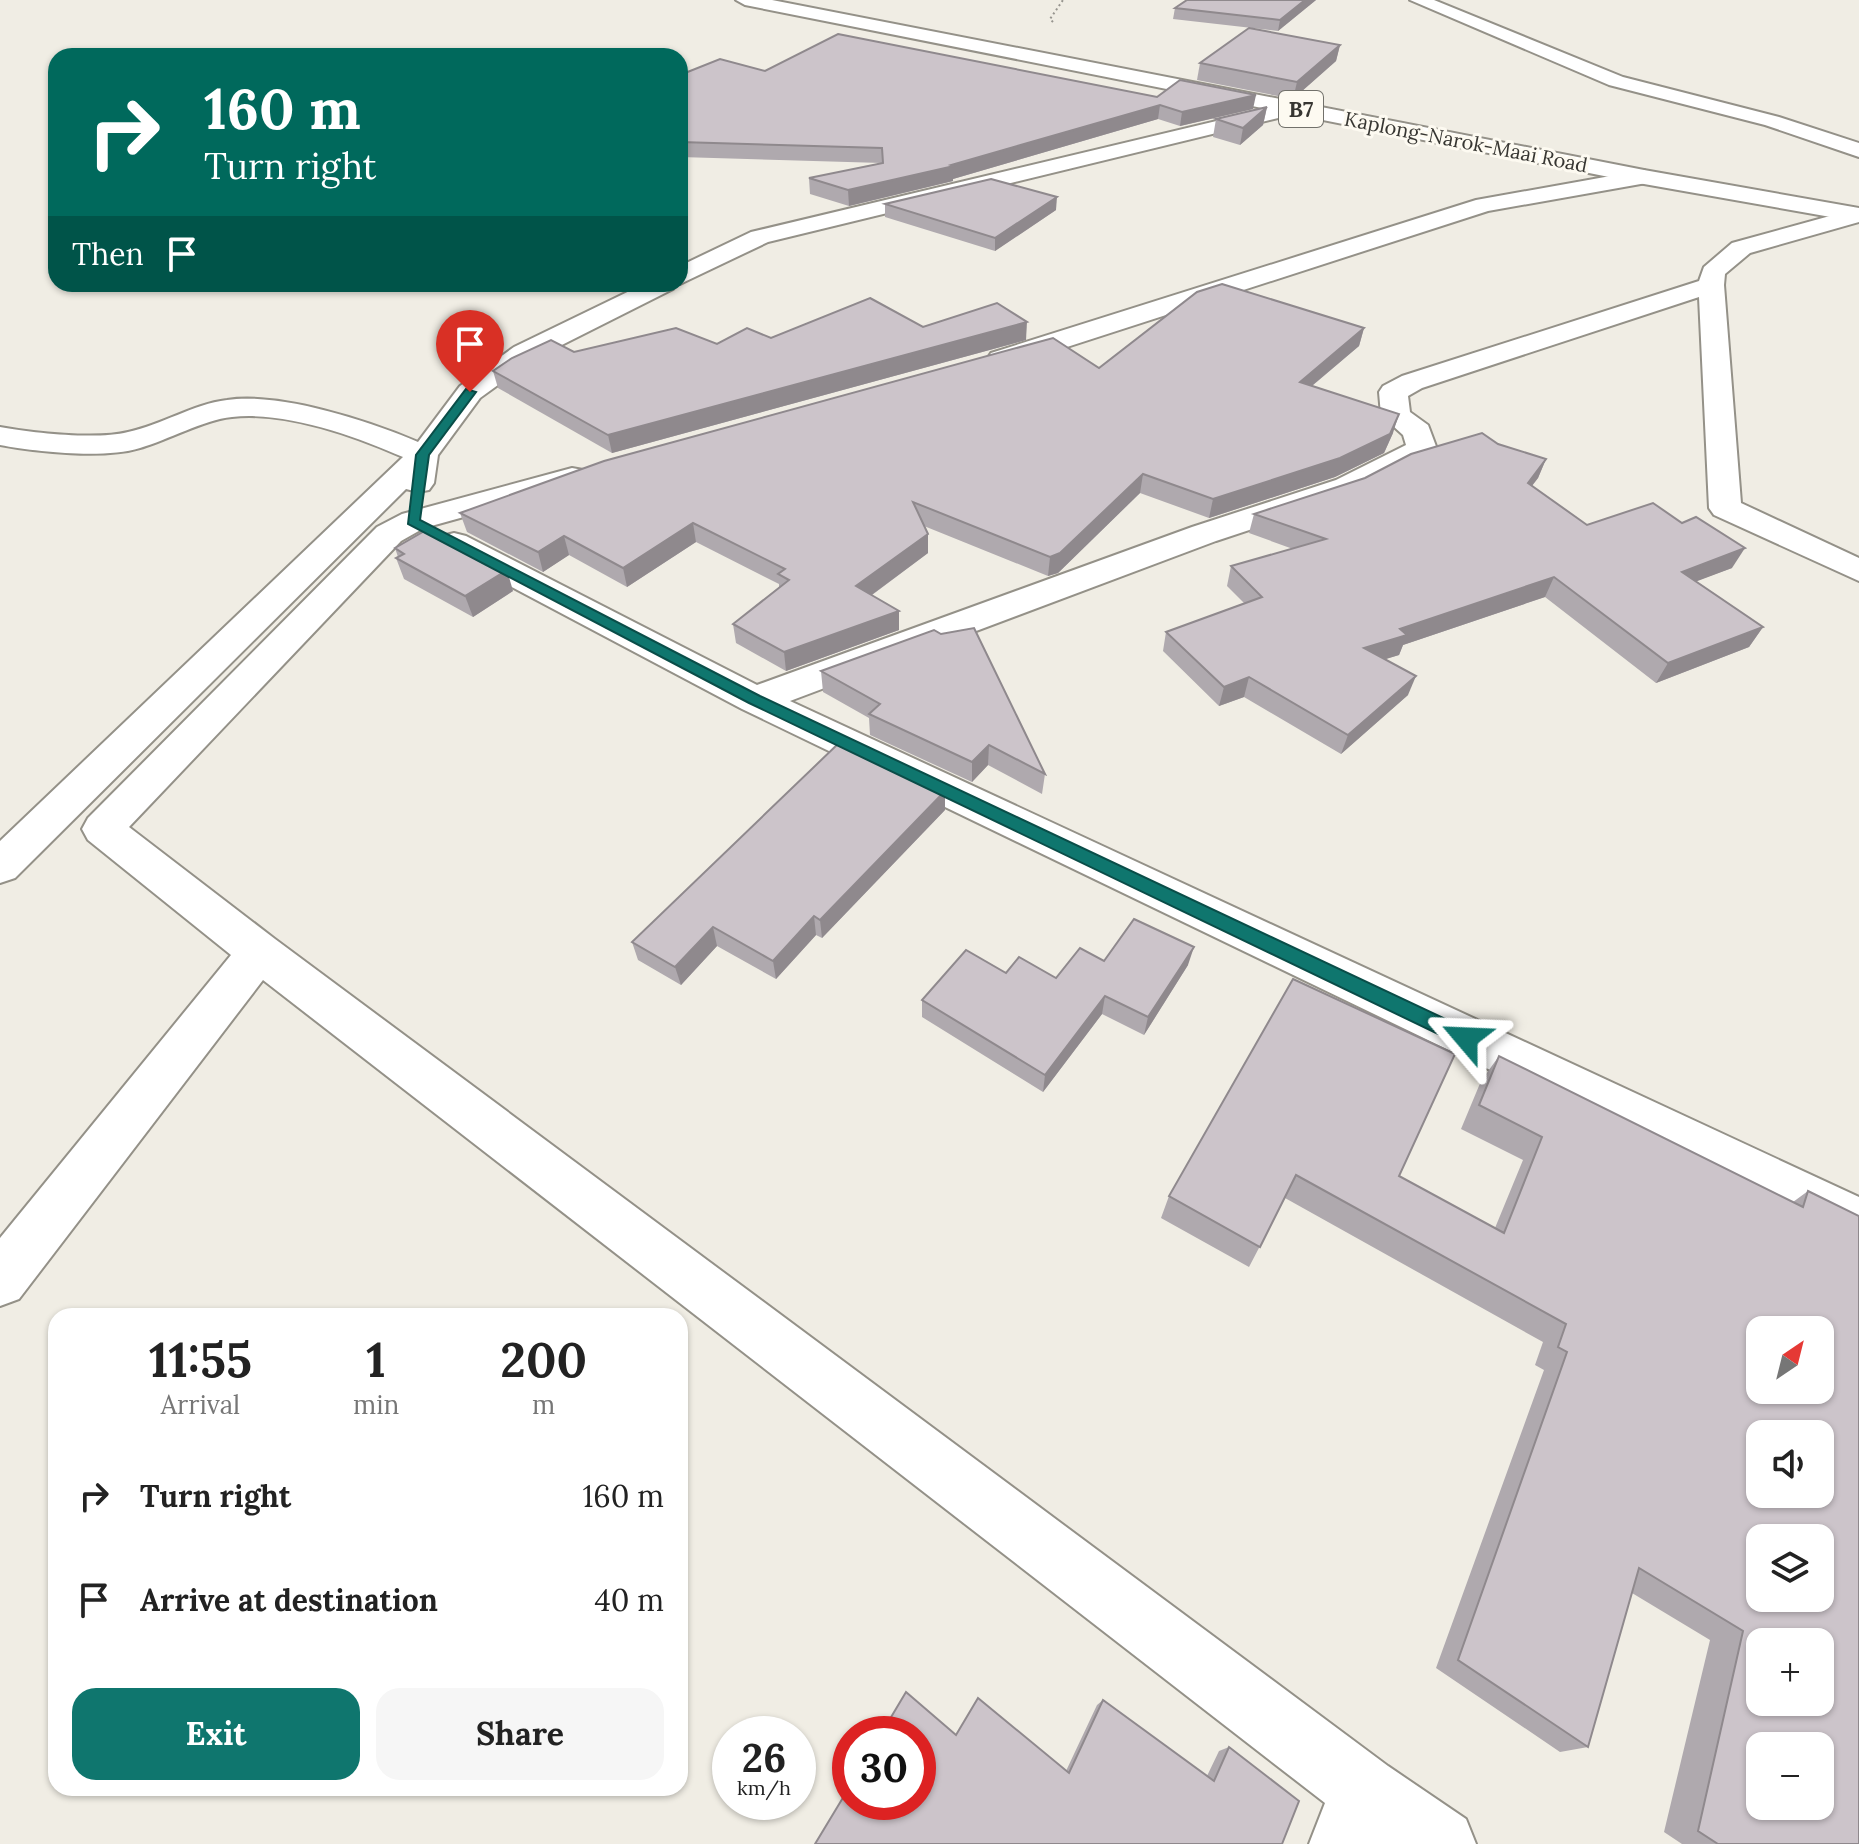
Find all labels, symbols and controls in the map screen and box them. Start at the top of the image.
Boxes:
text: 160 m [204,73,361,144]
icon: right [72,80,176,184]
road number: B7 [1279,91,1323,127]
street label: Kaplong-Narok-Maai Road [1342,106,1590,177]
text: Turn right [204,143,377,189]
icon: arrive [160,232,204,276]
text: Then [72,235,144,273]
pin [436,310,504,392]
icon: arrive [448,322,492,366]
position arrow [1424,996,1508,1080]
north arrow [1746,1316,1834,1404]
map controls [1746,1316,1834,1820]
text: 11:55 [149,1329,252,1390]
text: 1 [366,1329,386,1390]
text: 200 [500,1329,587,1390]
text: Arrival [161,1388,240,1421]
text: min [353,1388,399,1421]
text: m [532,1388,555,1421]
button: sound [1746,1420,1834,1508]
icon: right [72,1474,116,1518]
text: Turn right [140,1477,291,1515]
text: 160 m [582,1477,664,1515]
button: layers [1746,1524,1834,1612]
icon: arrive [72,1578,116,1622]
text: Arrive at destination [140,1581,438,1619]
text: 40 m [594,1581,664,1619]
button: + [1746,1628,1834,1716]
button: Exit [72,1688,360,1780]
button: Share [376,1688,664,1780]
speed limit sign: 30 [832,1716,936,1820]
text: 26 [742,1732,786,1783]
button: − [1746,1732,1834,1820]
text: km/h [737,1775,791,1800]

